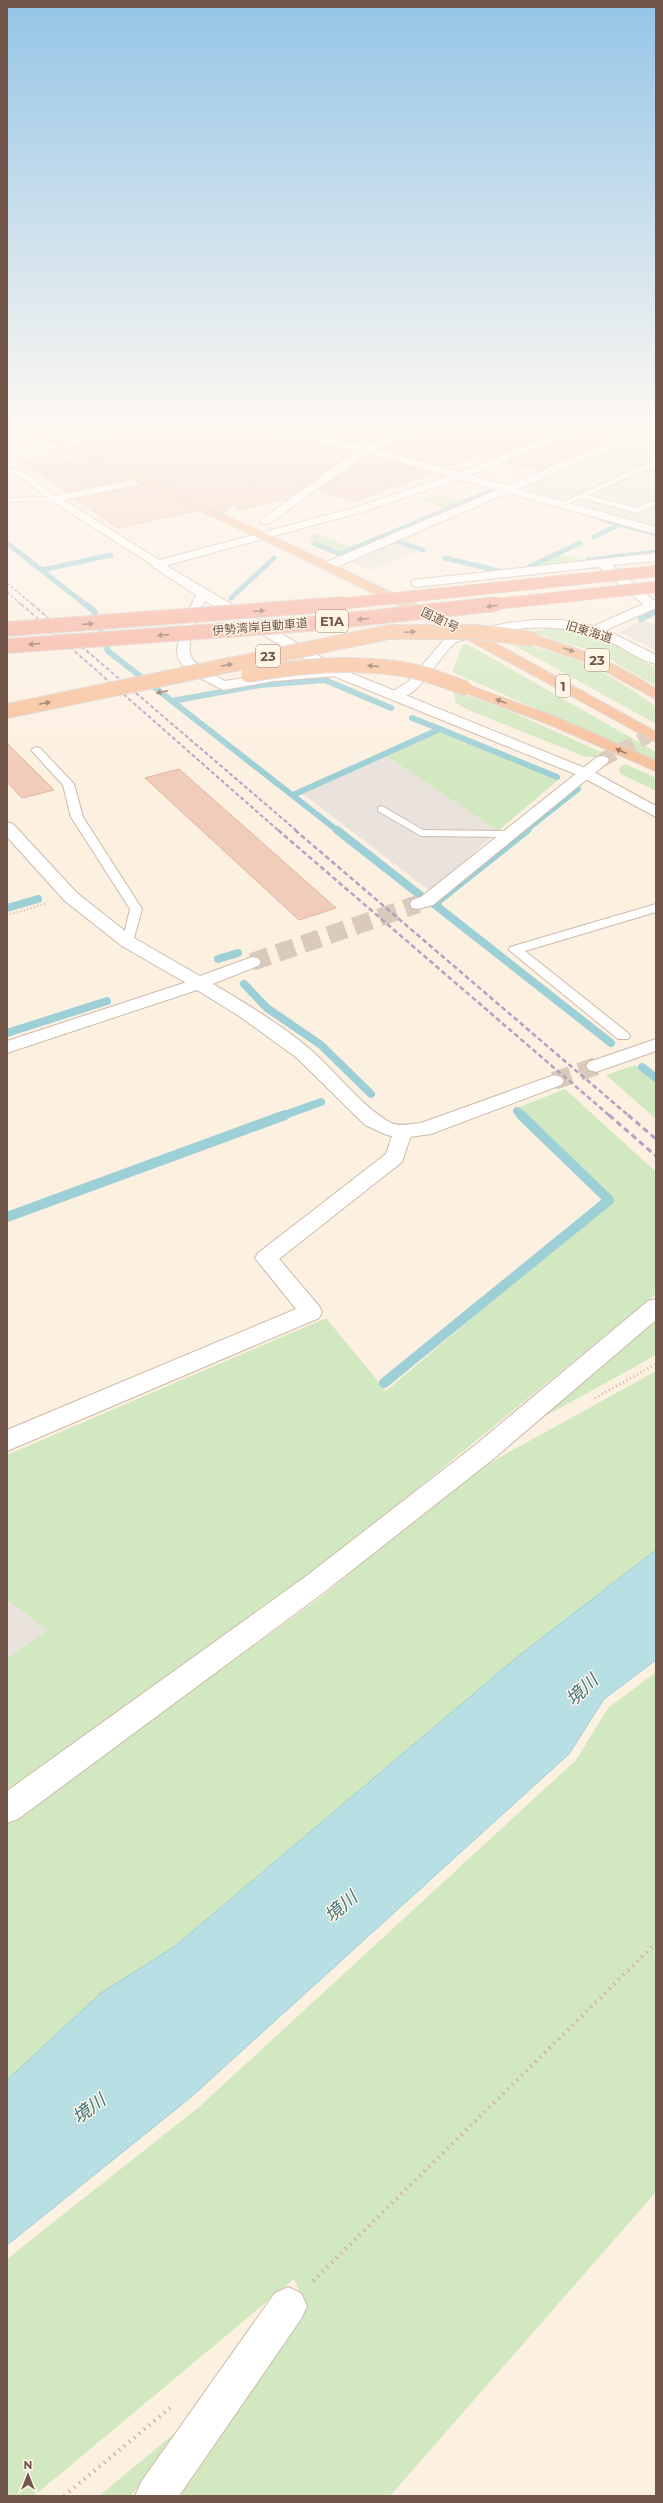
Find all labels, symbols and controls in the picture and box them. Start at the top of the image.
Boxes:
one-way arrow [486,603,498,609]
street label: 国道1号 [419,604,462,635]
one-way arrow [253,608,265,615]
road number: E1A [316,610,348,632]
street label: 伊勢湾岸自動車道 [211,615,308,638]
one-way arrow [357,615,369,622]
street label: 旧東海道 [564,617,614,646]
one-way arrow [82,620,94,627]
one-way arrow [404,628,416,635]
one-way arrow [157,632,169,639]
one-way arrow [28,641,40,648]
road number: 23 [256,645,280,667]
one-way arrow [564,647,576,653]
road number: 23 [585,649,609,671]
one-way arrow [221,661,233,667]
one-way arrow [367,663,379,670]
road number: 1 [556,675,570,697]
one-way arrow [156,690,168,696]
one-way arrow [494,697,506,703]
one-way arrow [39,700,51,706]
one-way arrow [615,748,626,754]
water label: 境川 [561,1668,604,1710]
water label: 境川 [320,1886,363,1927]
water label: 境川 [68,2088,112,2129]
north arrow [8,2455,48,2495]
text: N [24,2458,32,2472]

